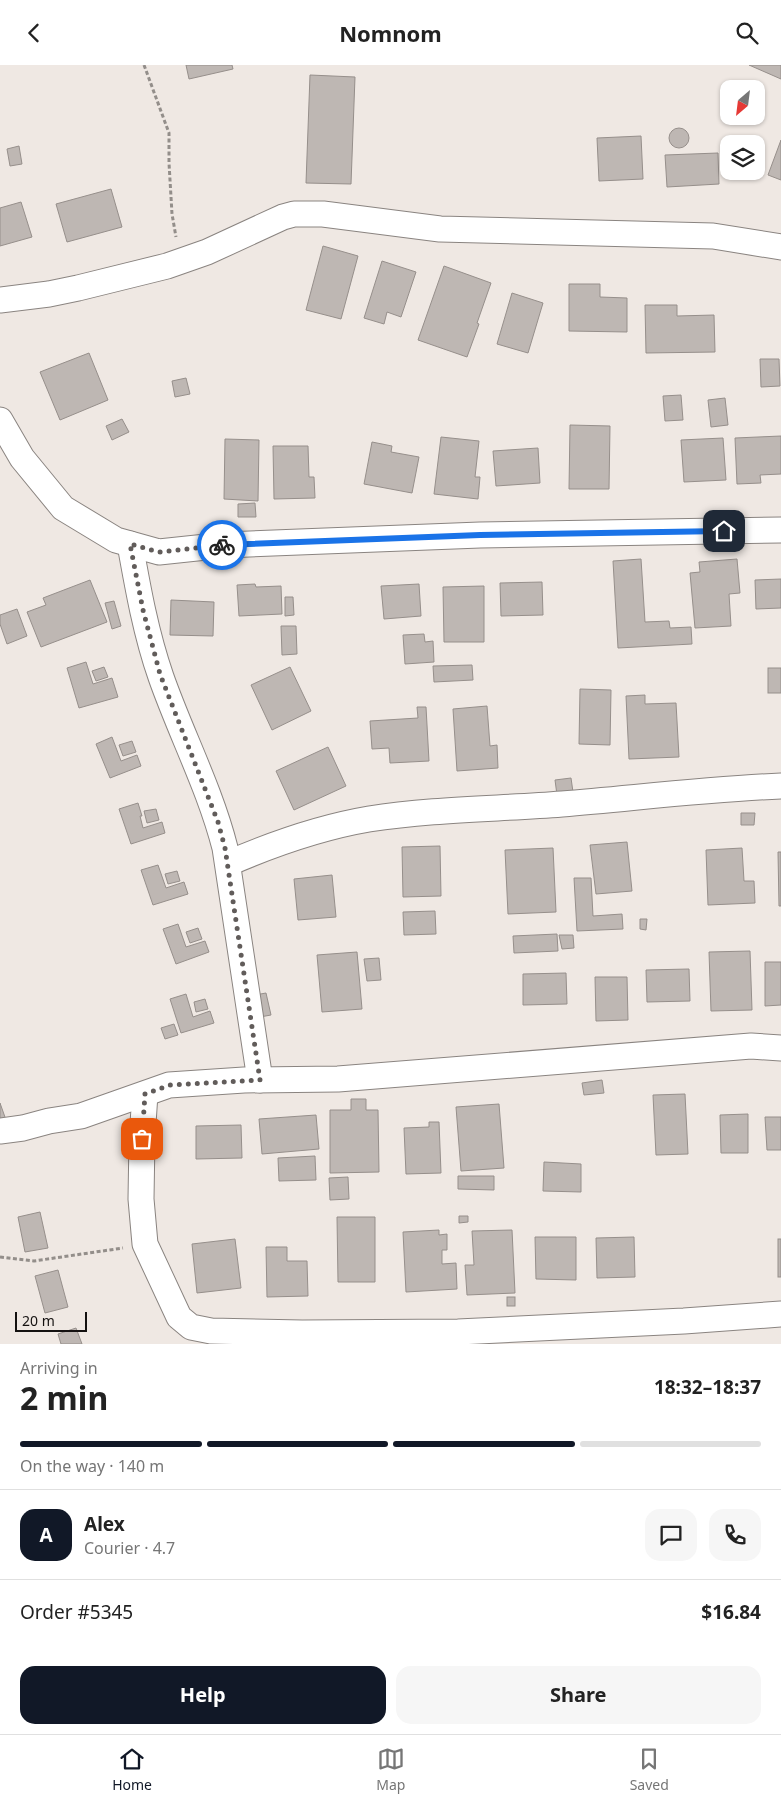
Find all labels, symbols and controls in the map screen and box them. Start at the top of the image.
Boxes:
text: Nomnom [339,18,442,48]
icon: back [20,19,48,47]
icon: search [733,19,761,47]
north arrow [720,80,765,125]
map controls [720,80,765,180]
button: layers [720,135,765,180]
pin [703,510,745,552]
icon: home [710,517,738,545]
courier [197,520,247,570]
icon: bike [208,531,236,559]
pin [121,1118,163,1160]
icon: bag [128,1125,156,1153]
scale bar [15,1309,88,1332]
text: 20 m [22,1311,55,1330]
text: Arriving in [20,1357,98,1379]
text: 18:32–18:37 [654,1374,761,1400]
text: 2 min [20,1376,108,1419]
text: On the way · 140 m [20,1455,164,1477]
button: chat [645,1509,697,1561]
button: phone [709,1509,761,1561]
text: Alex [84,1511,125,1537]
text: A [39,1522,53,1548]
text: Courier · 4.7 [84,1537,175,1559]
text: Order #5345 [20,1599,133,1625]
text: $16.84 [701,1599,761,1625]
button: Help [20,1666,386,1724]
button: Share [396,1666,761,1724]
tab: Home [112,1745,152,1794]
tab: Map [376,1745,405,1794]
tab: Saved [630,1745,669,1794]

